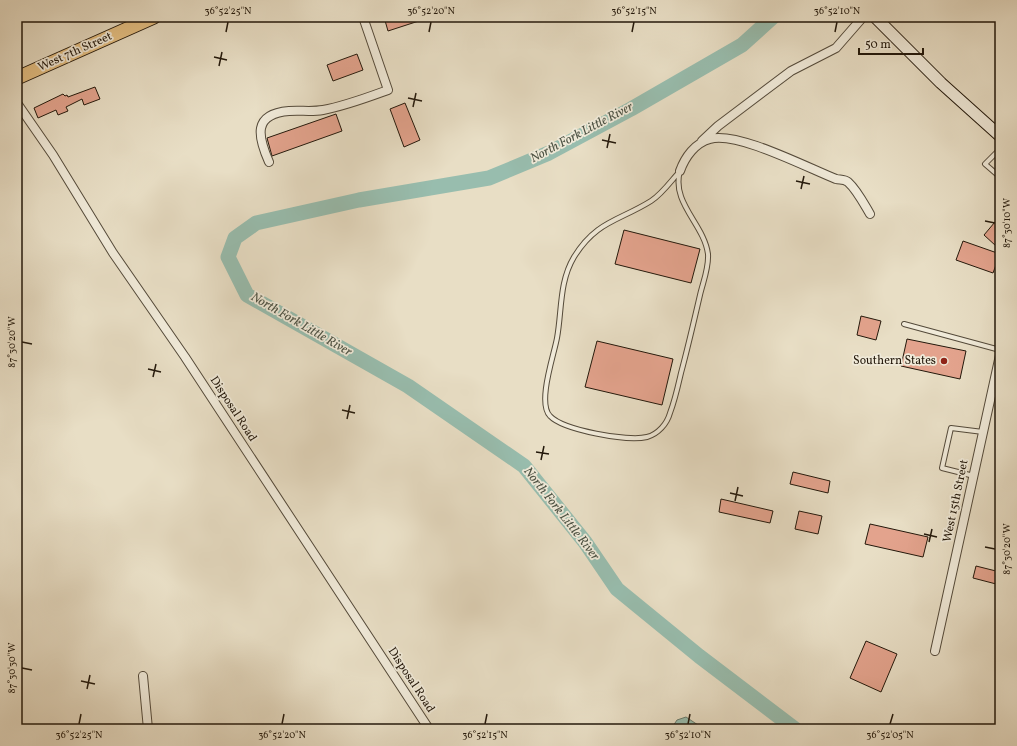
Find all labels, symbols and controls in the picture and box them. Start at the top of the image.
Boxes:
text: 36°52'25"N [205,4,252,18]
text: 36°52'20"N [407,4,455,18]
text: 36°52'15"N [611,4,657,18]
text: 36°52'10"N [814,4,861,18]
street label: West 7th Street [35,29,115,75]
scale bar [859,30,923,56]
text: 50 m [865,37,891,53]
water label: North Fork Little River [527,98,637,168]
text: 87°30'10"W [1000,198,1014,248]
water label: North Fork Little River [247,289,355,361]
text: 87°30'20"W [5,316,19,368]
place label: Southern States [853,353,936,369]
marker: Southern States [939,356,949,366]
street label: Disposal Road [206,373,260,445]
street label: West 15th Street [939,458,973,544]
water label: North Fork Little River [519,464,603,565]
text: 87°30'20"W [1000,523,1014,575]
text: 87°30'30"W [5,642,19,694]
street label: Disposal Road [384,644,438,716]
text: 36°52'25"N [56,728,103,742]
text: 36°52'20"N [258,728,306,742]
text: 36°52'15"N [462,728,508,742]
text: 36°52'10"N [665,728,712,742]
text: 36°52'05"N [866,728,914,742]

